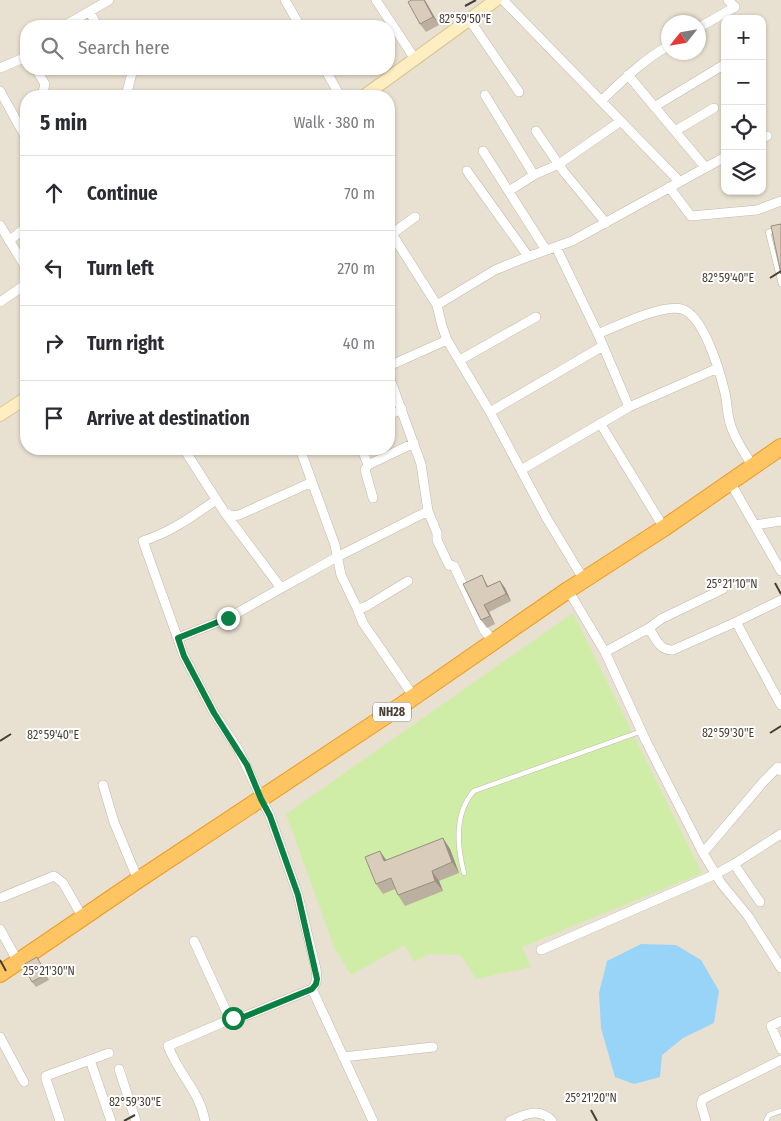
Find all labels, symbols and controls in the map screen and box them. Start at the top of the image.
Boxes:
text: 82°59'50"E [439,12,491,26]
north arrow [661,15,706,60]
map controls [721,15,766,195]
button: + [721,15,766,60]
search box [20,20,395,75]
icon: search [38,34,66,62]
text: Search here [78,36,170,59]
button: − [721,60,766,105]
button: locate [721,105,766,150]
text: 5 min [40,110,87,136]
text: Walk · 380 m [294,113,375,132]
button: layers [721,150,766,195]
icon: ahead [40,179,68,207]
text: Continue [87,182,158,205]
text: 70 m [344,184,375,203]
icon: left [40,254,68,282]
text: Turn left [87,257,154,280]
text: 270 m [337,259,375,278]
text: 82°59'40"E [702,271,754,285]
icon: right [40,329,68,357]
text: Turn right [87,332,164,355]
text: 40 m [343,334,375,353]
icon: arrive [40,404,68,432]
text: Arrive at destination [87,407,250,430]
text: 25°21'10"N [706,577,758,591]
route end [217,607,240,630]
road number: NH28 [373,702,411,722]
text: 82°59'30"E [702,726,754,740]
text: 82°59'40"E [27,728,79,742]
text: 25°21'30"N [23,964,75,978]
route start [222,1007,245,1030]
text: 25°21'20"N [565,1091,617,1105]
text: 82°59'30"E [109,1095,161,1109]

